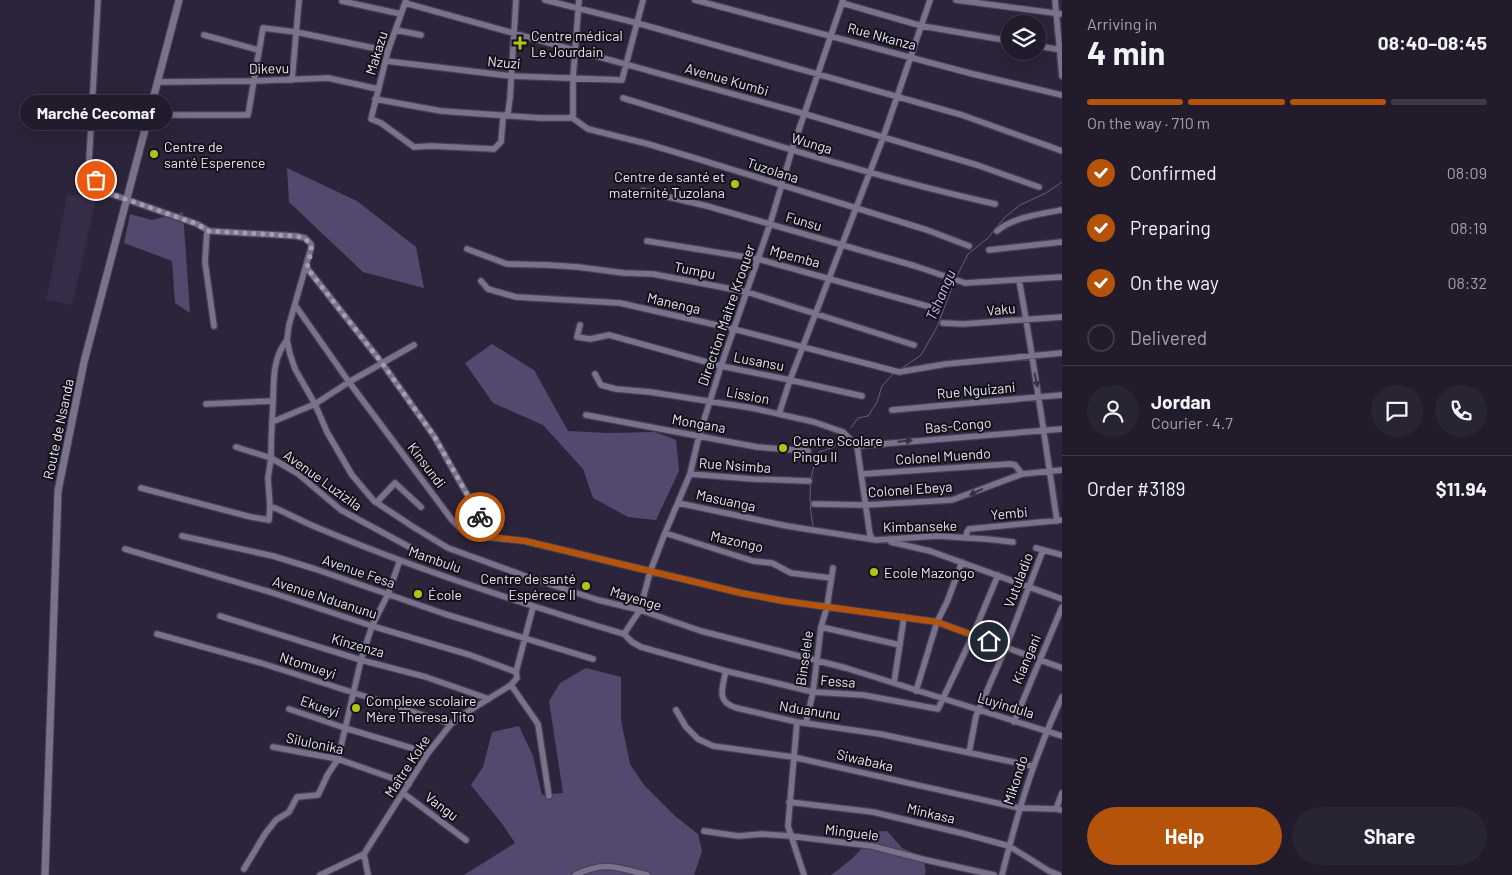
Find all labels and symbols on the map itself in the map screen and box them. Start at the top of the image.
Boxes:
street label: Rue Nkanza [846,19,918,53]
place label: Centre médical Le Jourdain [531,27,623,60]
street label: Makazu [361,29,391,77]
marker: Centre médical Le Jourdain [513,36,527,50]
street label: Nzuzi [487,52,521,72]
street label: Dikevu [249,59,289,77]
street label: Avenue Kumbi [683,59,771,99]
callout: Marché Cecomaf [20,95,172,130]
street label: Wunga [789,129,835,157]
place label: Centre de santé Esperence [164,138,266,171]
marker: Centre de santé Esperence [148,148,160,160]
street label: Tuzolana [745,154,801,186]
pin [75,159,117,201]
place label: Centre de santé et maternité Tuzolana [609,168,725,201]
marker: Centre de santé et maternité Tuzolana [729,178,741,190]
street label: Funsu [784,208,824,234]
street label: Mpemba [768,241,822,271]
street label: Direction Maitre Kroquer [694,242,758,388]
street label: Tumpu [673,258,717,282]
water label: Tshangu [921,267,959,323]
street label: Manenga [646,289,702,317]
street label: Vaku [986,299,1016,319]
street label: Lusansu [732,348,786,374]
one-way arrow [1032,373,1040,388]
street label: Route de Nsanda [39,377,77,481]
street label: Rue Nguizani [936,378,1016,402]
street label: Lission [725,383,771,407]
street label: Mongana [671,410,727,436]
street label: Bas-Congo [924,414,992,436]
place label: Centre Scolare Pingu II [793,432,883,465]
one-way arrow [897,437,913,445]
street label: Kinsundi [404,439,450,491]
marker: Centre Scolare Pingu II [777,442,789,454]
street label: Colonel Muendo [895,444,991,468]
street label: Avenue Luzizila [280,446,366,514]
street label: Rue Nsimba [698,454,772,476]
street label: Colonel Ebeya [867,478,953,500]
street label: Masuanga [695,485,757,515]
one-way arrow [969,489,983,497]
courier [455,492,505,542]
street label: Yembi [990,503,1028,523]
street label: Kimbanseke [883,517,957,535]
street label: Mazongo [709,527,765,555]
street label: Mambulu [406,542,464,576]
street label: Vutuladio [1000,550,1036,610]
street label: Avenue Fesa [320,551,398,591]
place label: Ecole Mazongo [884,564,975,581]
marker: Ecole Mazongo [868,566,880,578]
place label: Centre de santé Espérece II [480,570,576,603]
street label: Avenue Nduanunu [270,572,380,622]
marker: Centre de santé Espérece II [580,580,592,592]
street label: Mayenge [608,582,664,614]
place label: École [428,586,462,603]
marker: École [412,588,424,600]
pin [968,620,1010,662]
street label: Kinzenza [330,629,386,661]
street label: Binselele [792,629,816,687]
street label: Kiangani [1008,631,1044,687]
street label: Ntomueyi [278,648,338,682]
street label: Fessa [820,671,856,691]
street label: Luyindula [976,688,1036,722]
street label: Ekueyi [298,691,342,721]
place label: Complexe scolaire Mère Theresa Tito [366,692,477,725]
street label: Nduanunu [778,697,842,723]
marker: Complexe scolaire Mère Theresa Tito [350,702,362,714]
street label: Silulonika [285,729,345,757]
street label: Maître Koke [381,732,433,800]
street label: Siwabaka [835,745,895,775]
street label: Mikondo [999,753,1031,807]
street label: Vangu [422,788,462,824]
street label: Minkasa [905,799,957,827]
street label: Minguele [824,820,880,844]

